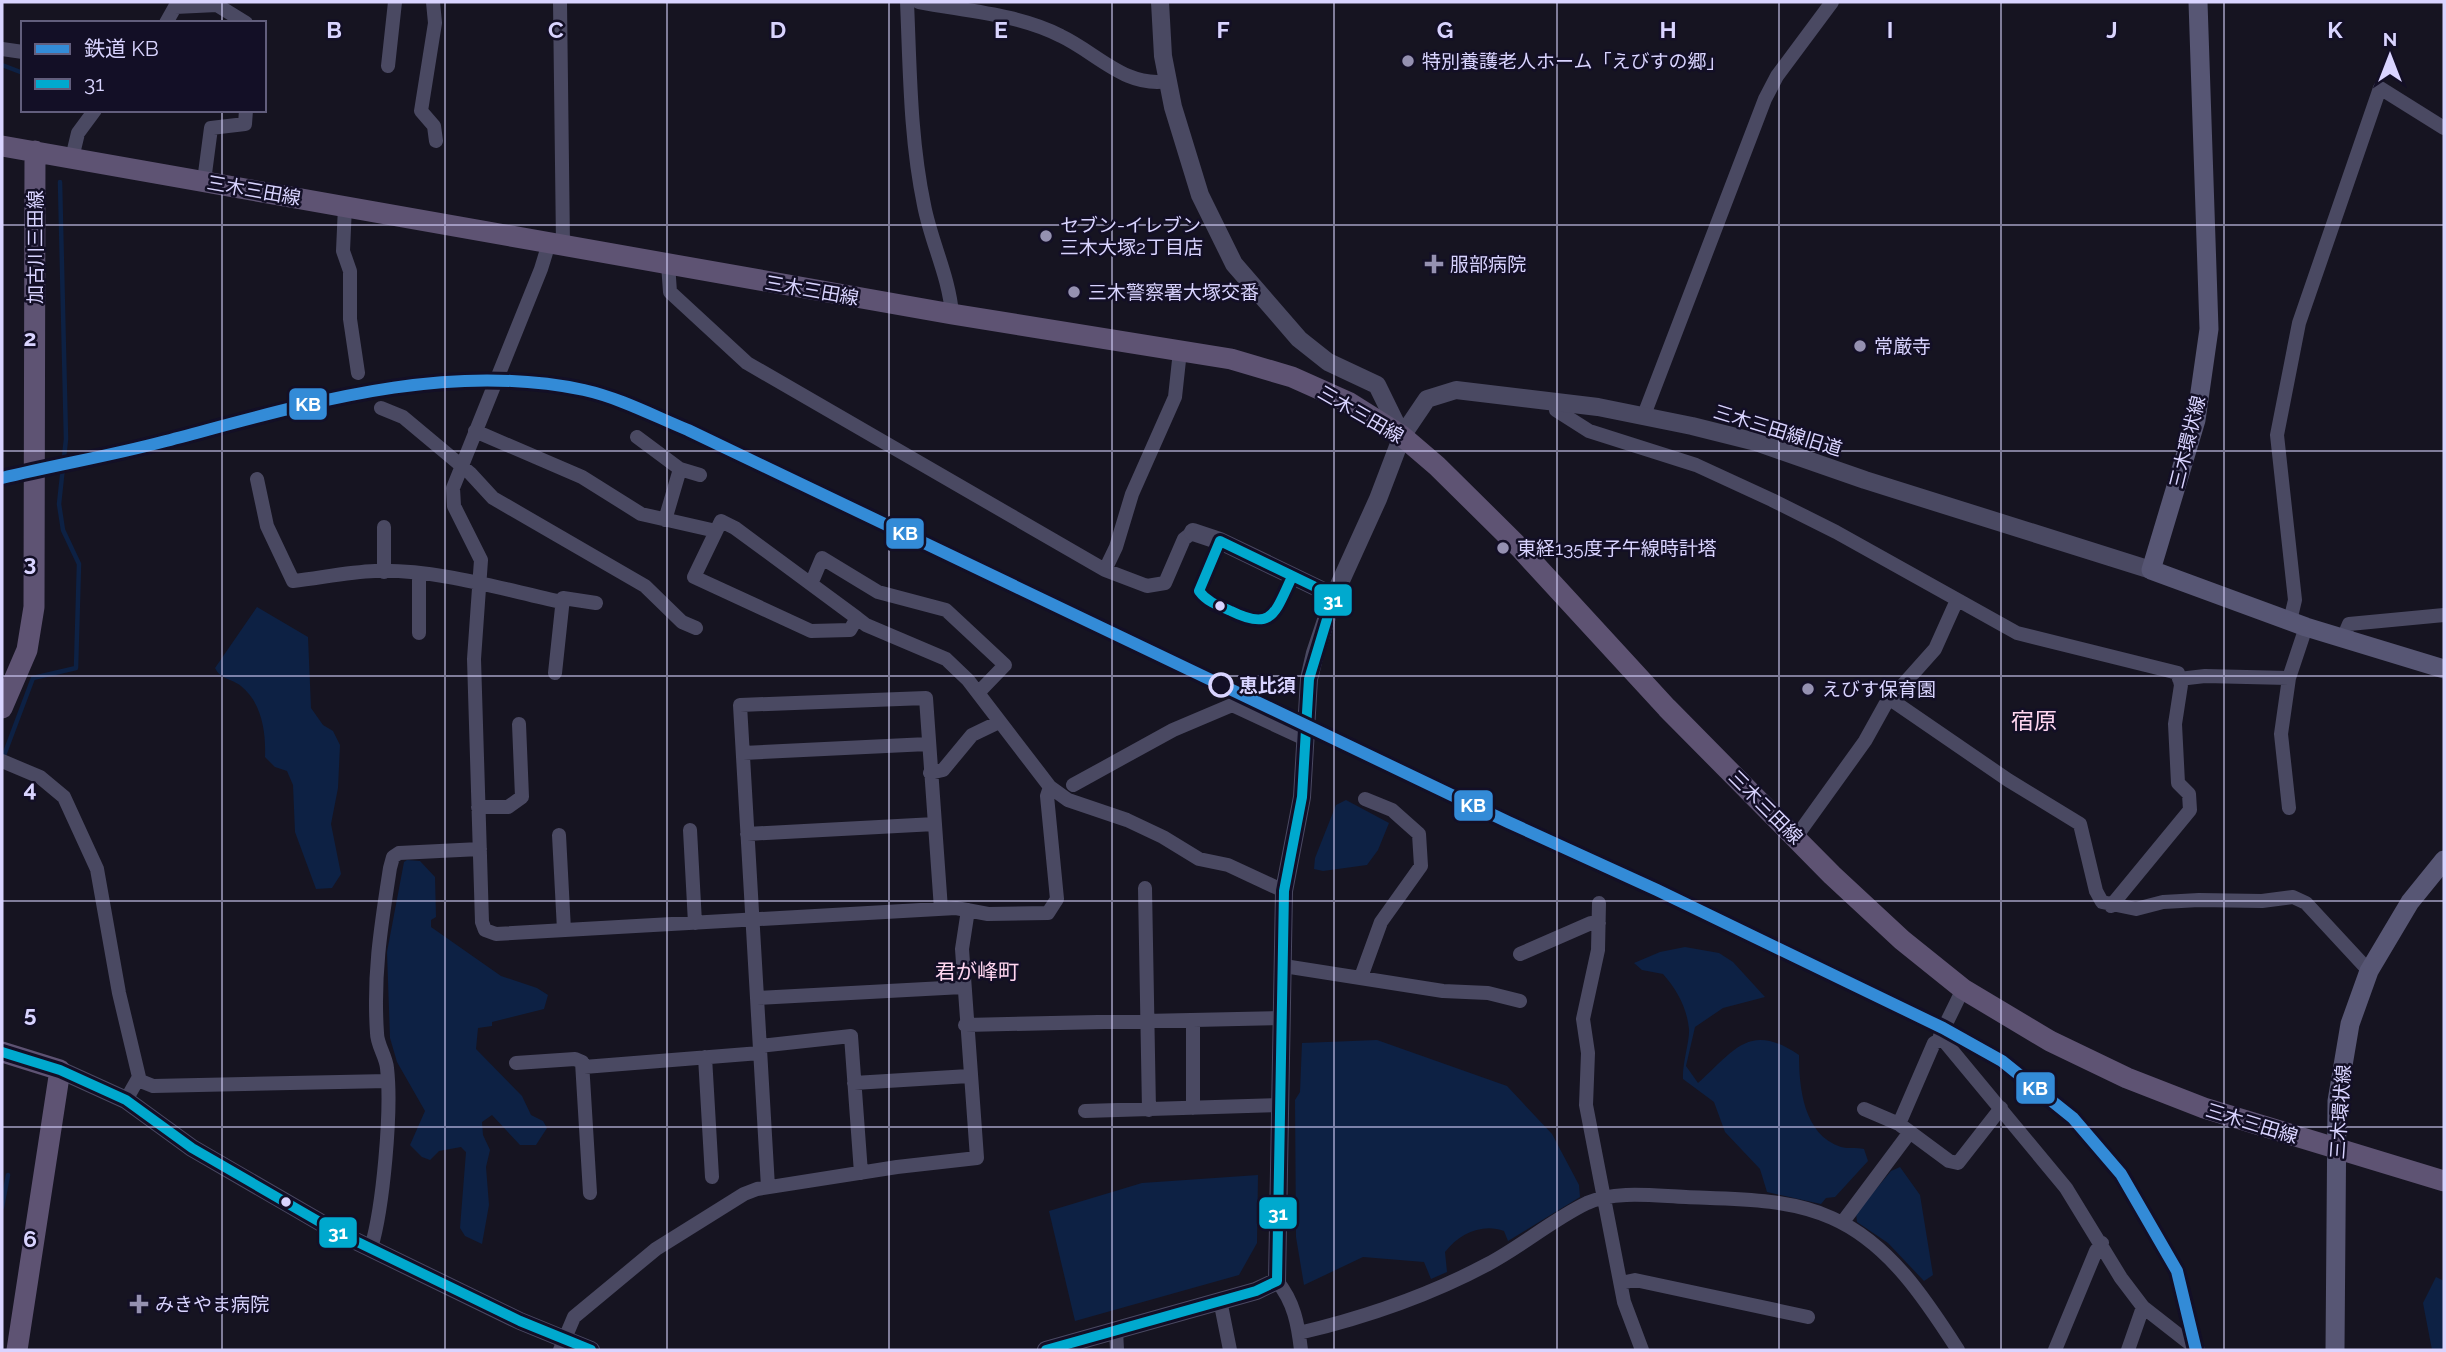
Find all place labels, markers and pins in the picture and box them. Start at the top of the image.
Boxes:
place label: 特別養護老人ホーム「えびすの郷」 [1422,50,1725,72]
marker: 特別養護老人ホーム「えびすの郷」 [1400,53,1416,69]
place label: セブン-イレブン 三木大塚2丁目店 [1060,214,1203,258]
marker: セブン-イレブン 三木大塚2丁目店 [1038,228,1054,244]
place label: 服部病院 [1450,253,1526,275]
marker: 服部病院 [1424,254,1444,274]
place label: 三木警察署大塚交番 [1088,281,1259,303]
marker: 三木警察署大塚交番 [1066,284,1082,300]
place label: 常厳寺 [1874,335,1931,357]
marker: 常厳寺 [1852,338,1868,354]
place label: 東経135度子午線時計塔 [1517,537,1717,559]
marker: 東経135度子午線時計塔 [1495,540,1511,556]
unlabelled marker [1213,599,1227,613]
marker: 恵比須 [1209,673,1233,697]
place label: 恵比須 [1239,674,1296,696]
place label: えびす保育園 [1822,678,1936,700]
marker: えびす保育園 [1800,681,1816,697]
unlabelled marker [279,1195,293,1209]
place label: みきやま病院 [155,1293,269,1315]
marker: みきやま病院 [129,1294,149,1314]

